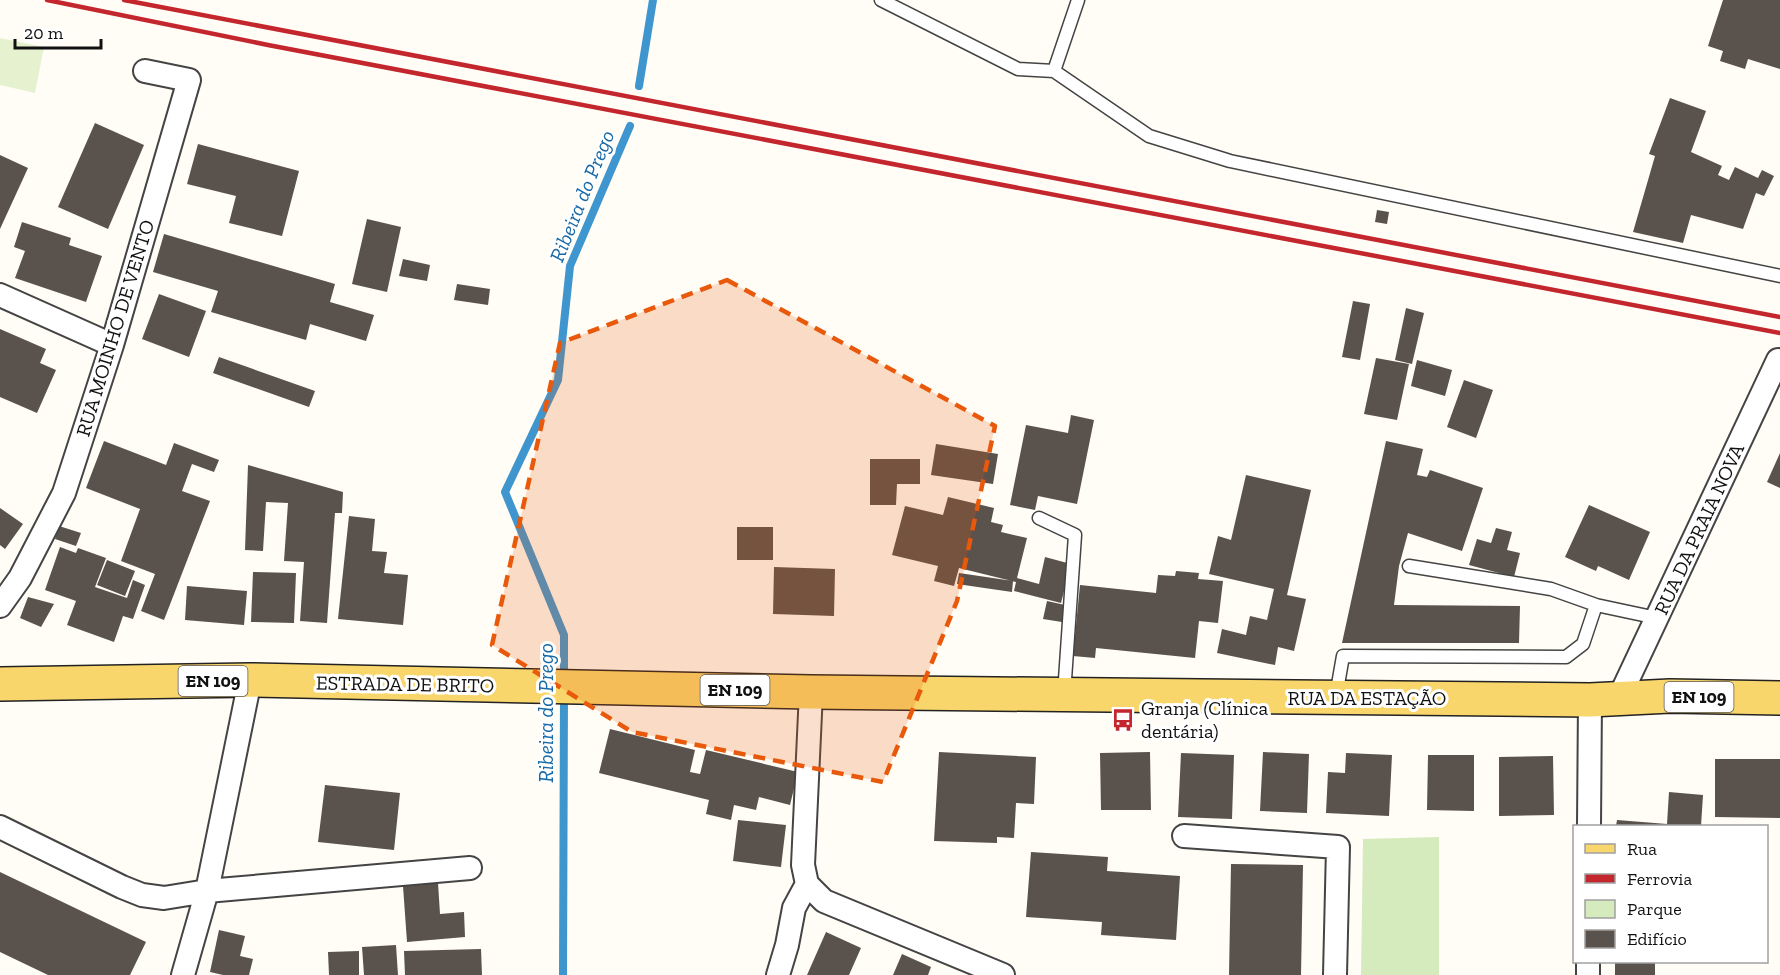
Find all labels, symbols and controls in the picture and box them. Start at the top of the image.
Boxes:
scale bar [15,12,100,50]
text: 20 m [24,22,64,44]
water label: Ribeira do Prego [544,126,619,265]
street label: RUA MOINHO DE VENTO [71,217,159,439]
street label: RUA DA PRAIA NOVA [1649,439,1750,618]
water label: Ribeira do Prego [533,643,558,783]
road number: EN 109 [178,666,248,696]
street label: ESTRADA DE BRITO [316,670,494,698]
road number: EN 109 [700,675,770,705]
road number: EN 109 [1664,682,1734,712]
street label: RUA DA ESTAÇÃO [1288,686,1446,710]
place label: Granja (Clínica dentária) [1141,696,1268,743]
bus stop icon: Granja (Clínica dentária) [1110,707,1136,733]
legend [1573,825,1768,963]
text: Rua [1627,838,1657,860]
text: Ferrovia [1627,868,1692,890]
text: Parque [1627,898,1682,920]
text: Edifício [1627,928,1687,950]

